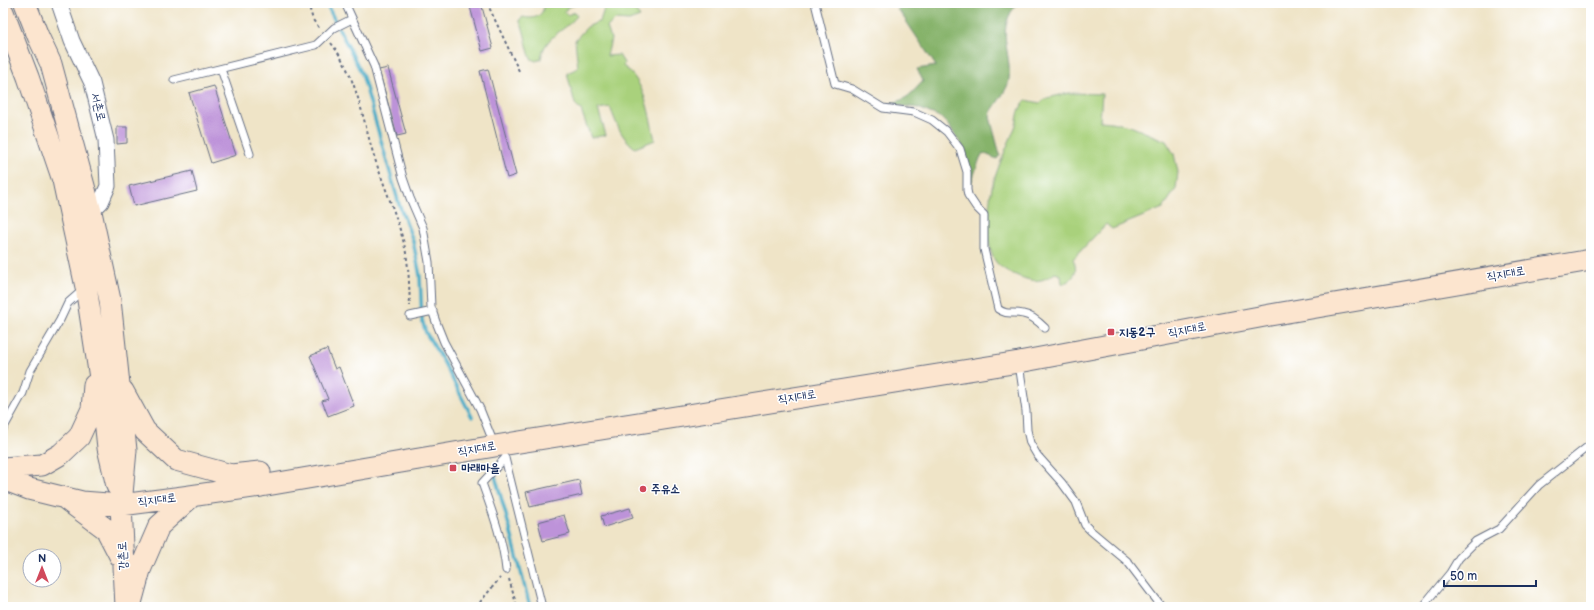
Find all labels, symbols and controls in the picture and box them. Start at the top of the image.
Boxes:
street label: 서촌로 [87,91,109,123]
street label: 직지대로 [1486,263,1526,285]
street label: 직지대로 [1167,319,1207,341]
place label: 지동2구 [1119,325,1156,340]
marker: 지동2구 [1106,327,1116,337]
street label: 직지대로 [777,387,817,407]
street label: 직지대로 [457,438,497,460]
place label: 마래마을 [461,461,500,476]
marker: 마래마을 [448,463,458,473]
place label: 주유소 [651,482,680,497]
marker: 주유소 [638,484,648,494]
street label: 직지대로 [137,490,177,510]
street label: 강촌로 [115,541,131,571]
north arrow [22,548,62,588]
text: N [38,552,46,565]
scale bar [1444,562,1536,588]
text: 50 m [1450,569,1477,584]

